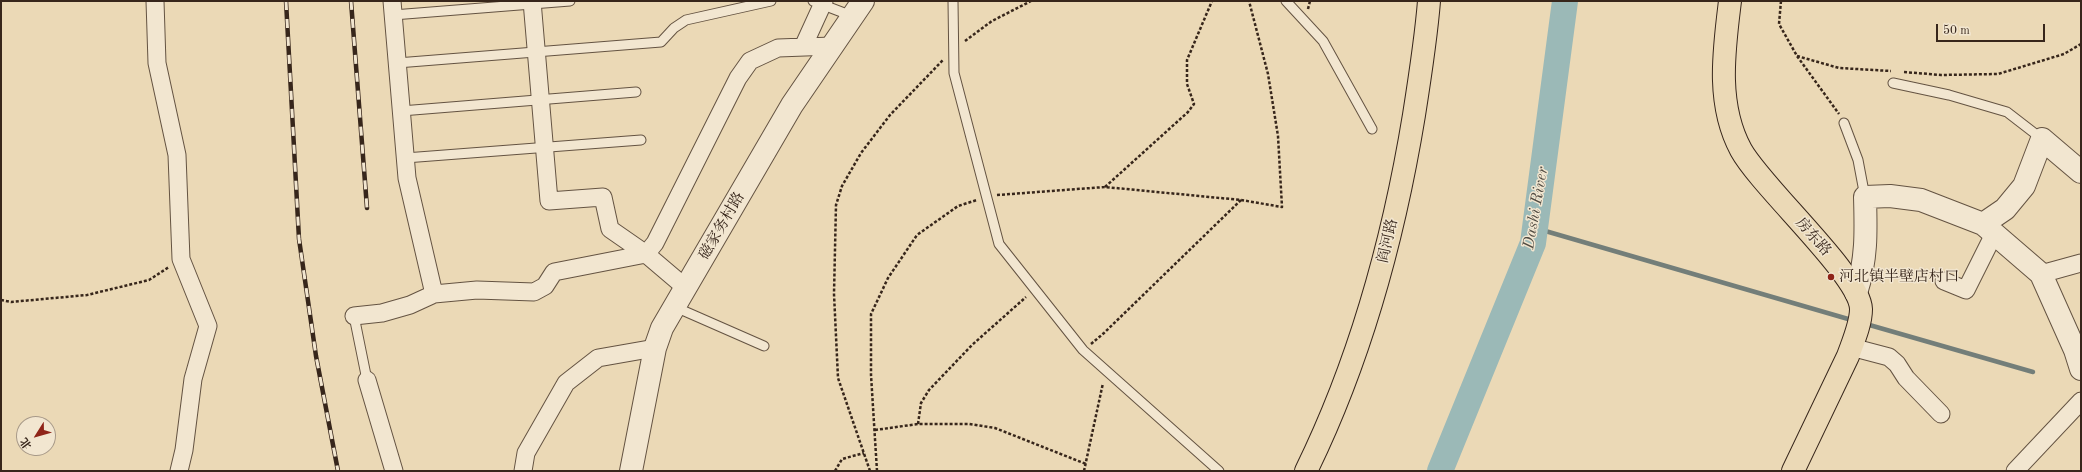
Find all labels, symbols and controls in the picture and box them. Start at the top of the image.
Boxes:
scale bar [1938,16,2047,42]
text: 50 m [1943,25,1970,37]
water label: Dashi River [1519,165,1553,251]
street label: 磁家务村路 [695,189,749,263]
street label: 房东路 [1791,214,1835,260]
street label: 阎河路 [1374,217,1402,265]
place label: 河北镇半壁店村口 [1839,268,1959,286]
marker: 河北镇半壁店村口 [1826,272,1836,282]
north arrow [16,416,56,456]
text: 北 [19,435,35,451]

